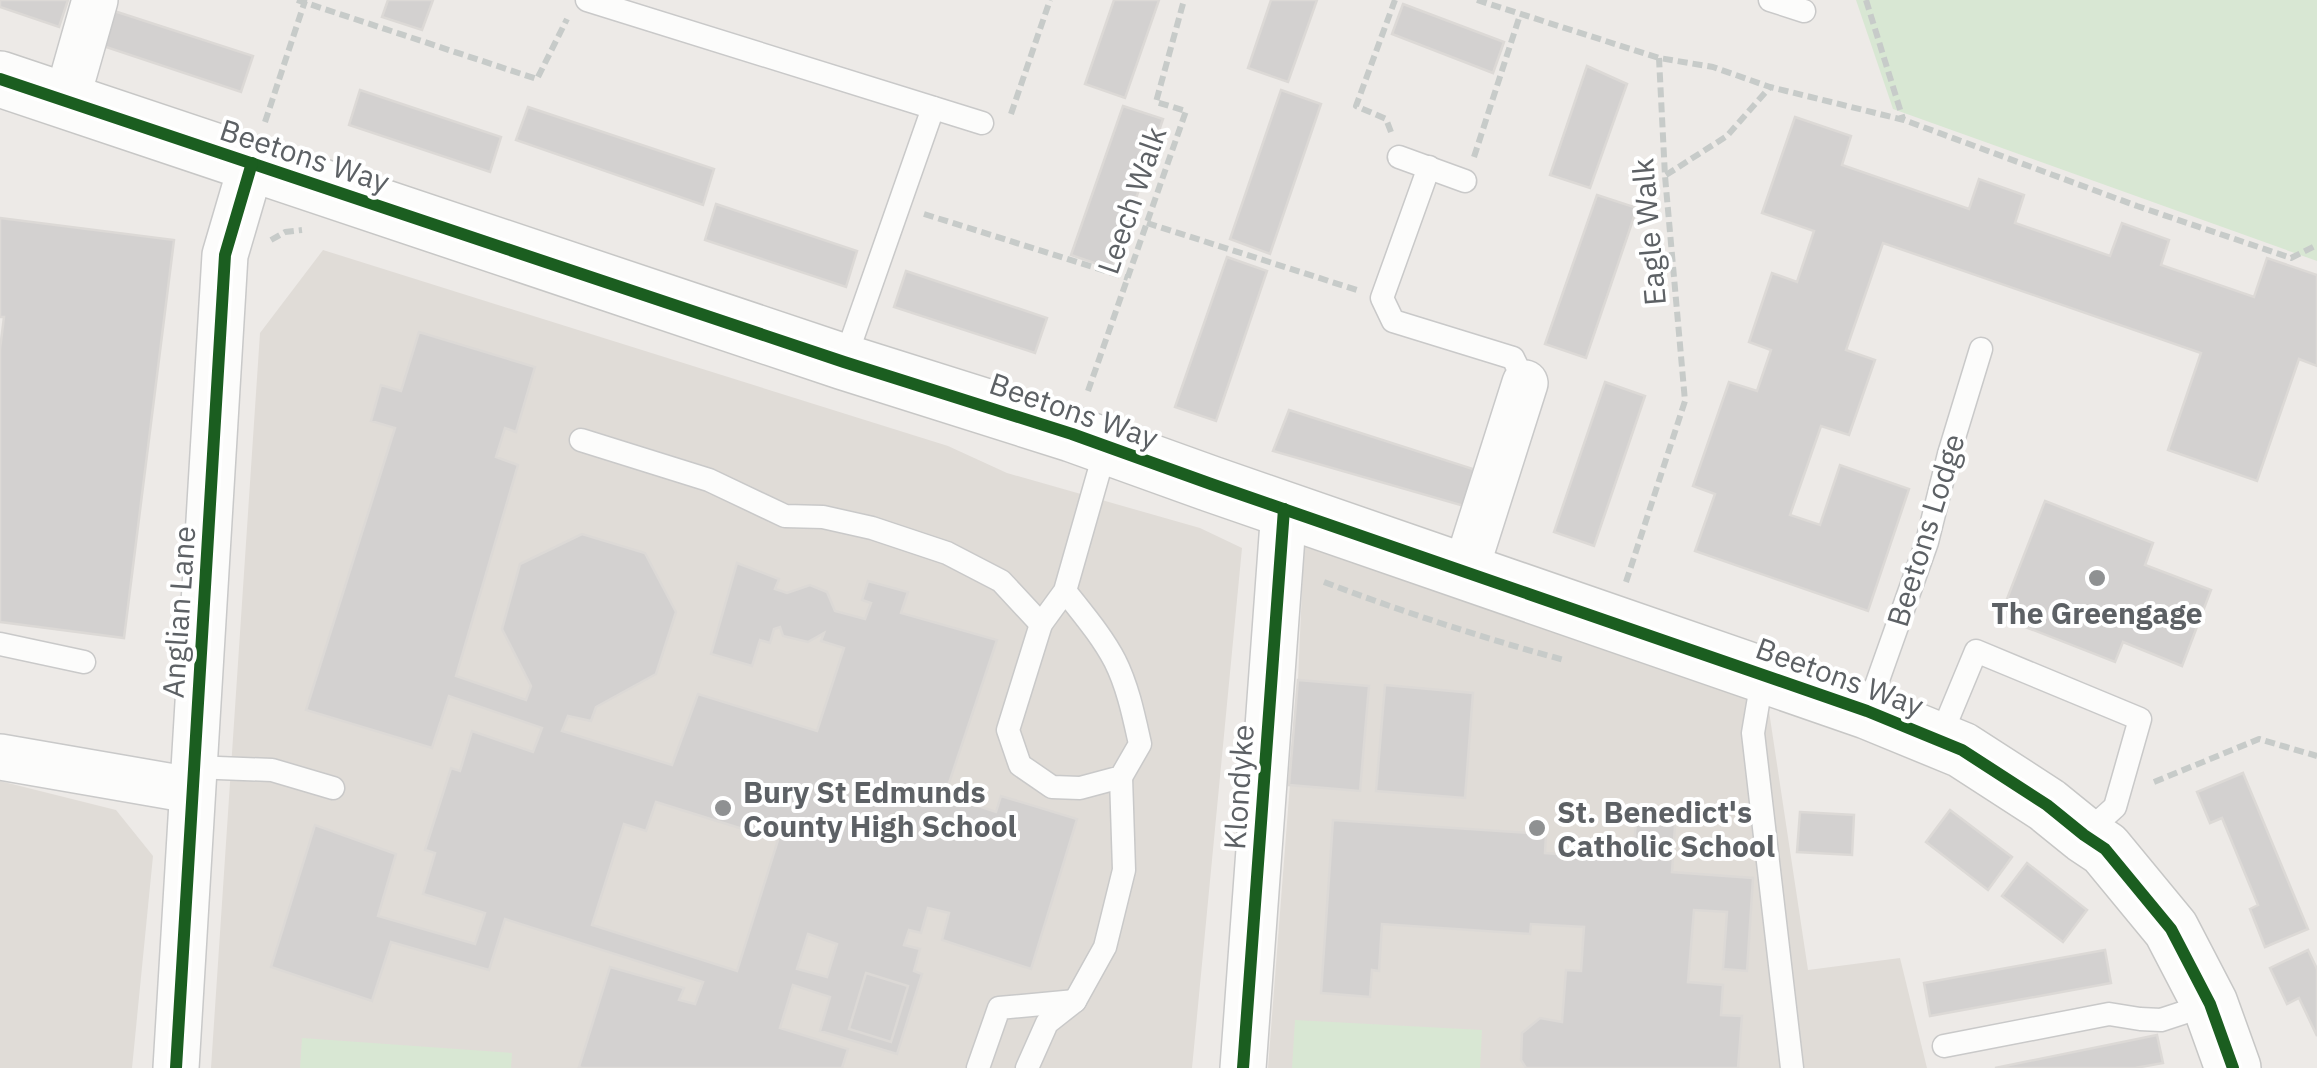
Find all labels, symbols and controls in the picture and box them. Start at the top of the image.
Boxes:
street label: Beetons Way [215,109,395,201]
street label: Leech Walk [1088,121,1174,279]
street label: Eagle Walk [1622,157,1674,307]
street label: Beetons Way [985,363,1163,457]
street label: Beetons Lodge [1877,429,1973,631]
street label: Anglian Lane [153,525,203,699]
marker: The Greengage [2086,567,2108,589]
place label: The Greengage [1991,593,2203,632]
street label: Beetons Way [1751,628,1929,724]
street label: Klondyke [1214,723,1262,851]
place label: Bury St Edmunds County High School [743,772,1017,845]
place label: St. Benedict's Catholic School [1557,792,1775,865]
marker: Bury St Edmunds County High School [712,797,734,819]
marker: St. Benedict's Catholic School [1526,817,1548,839]

